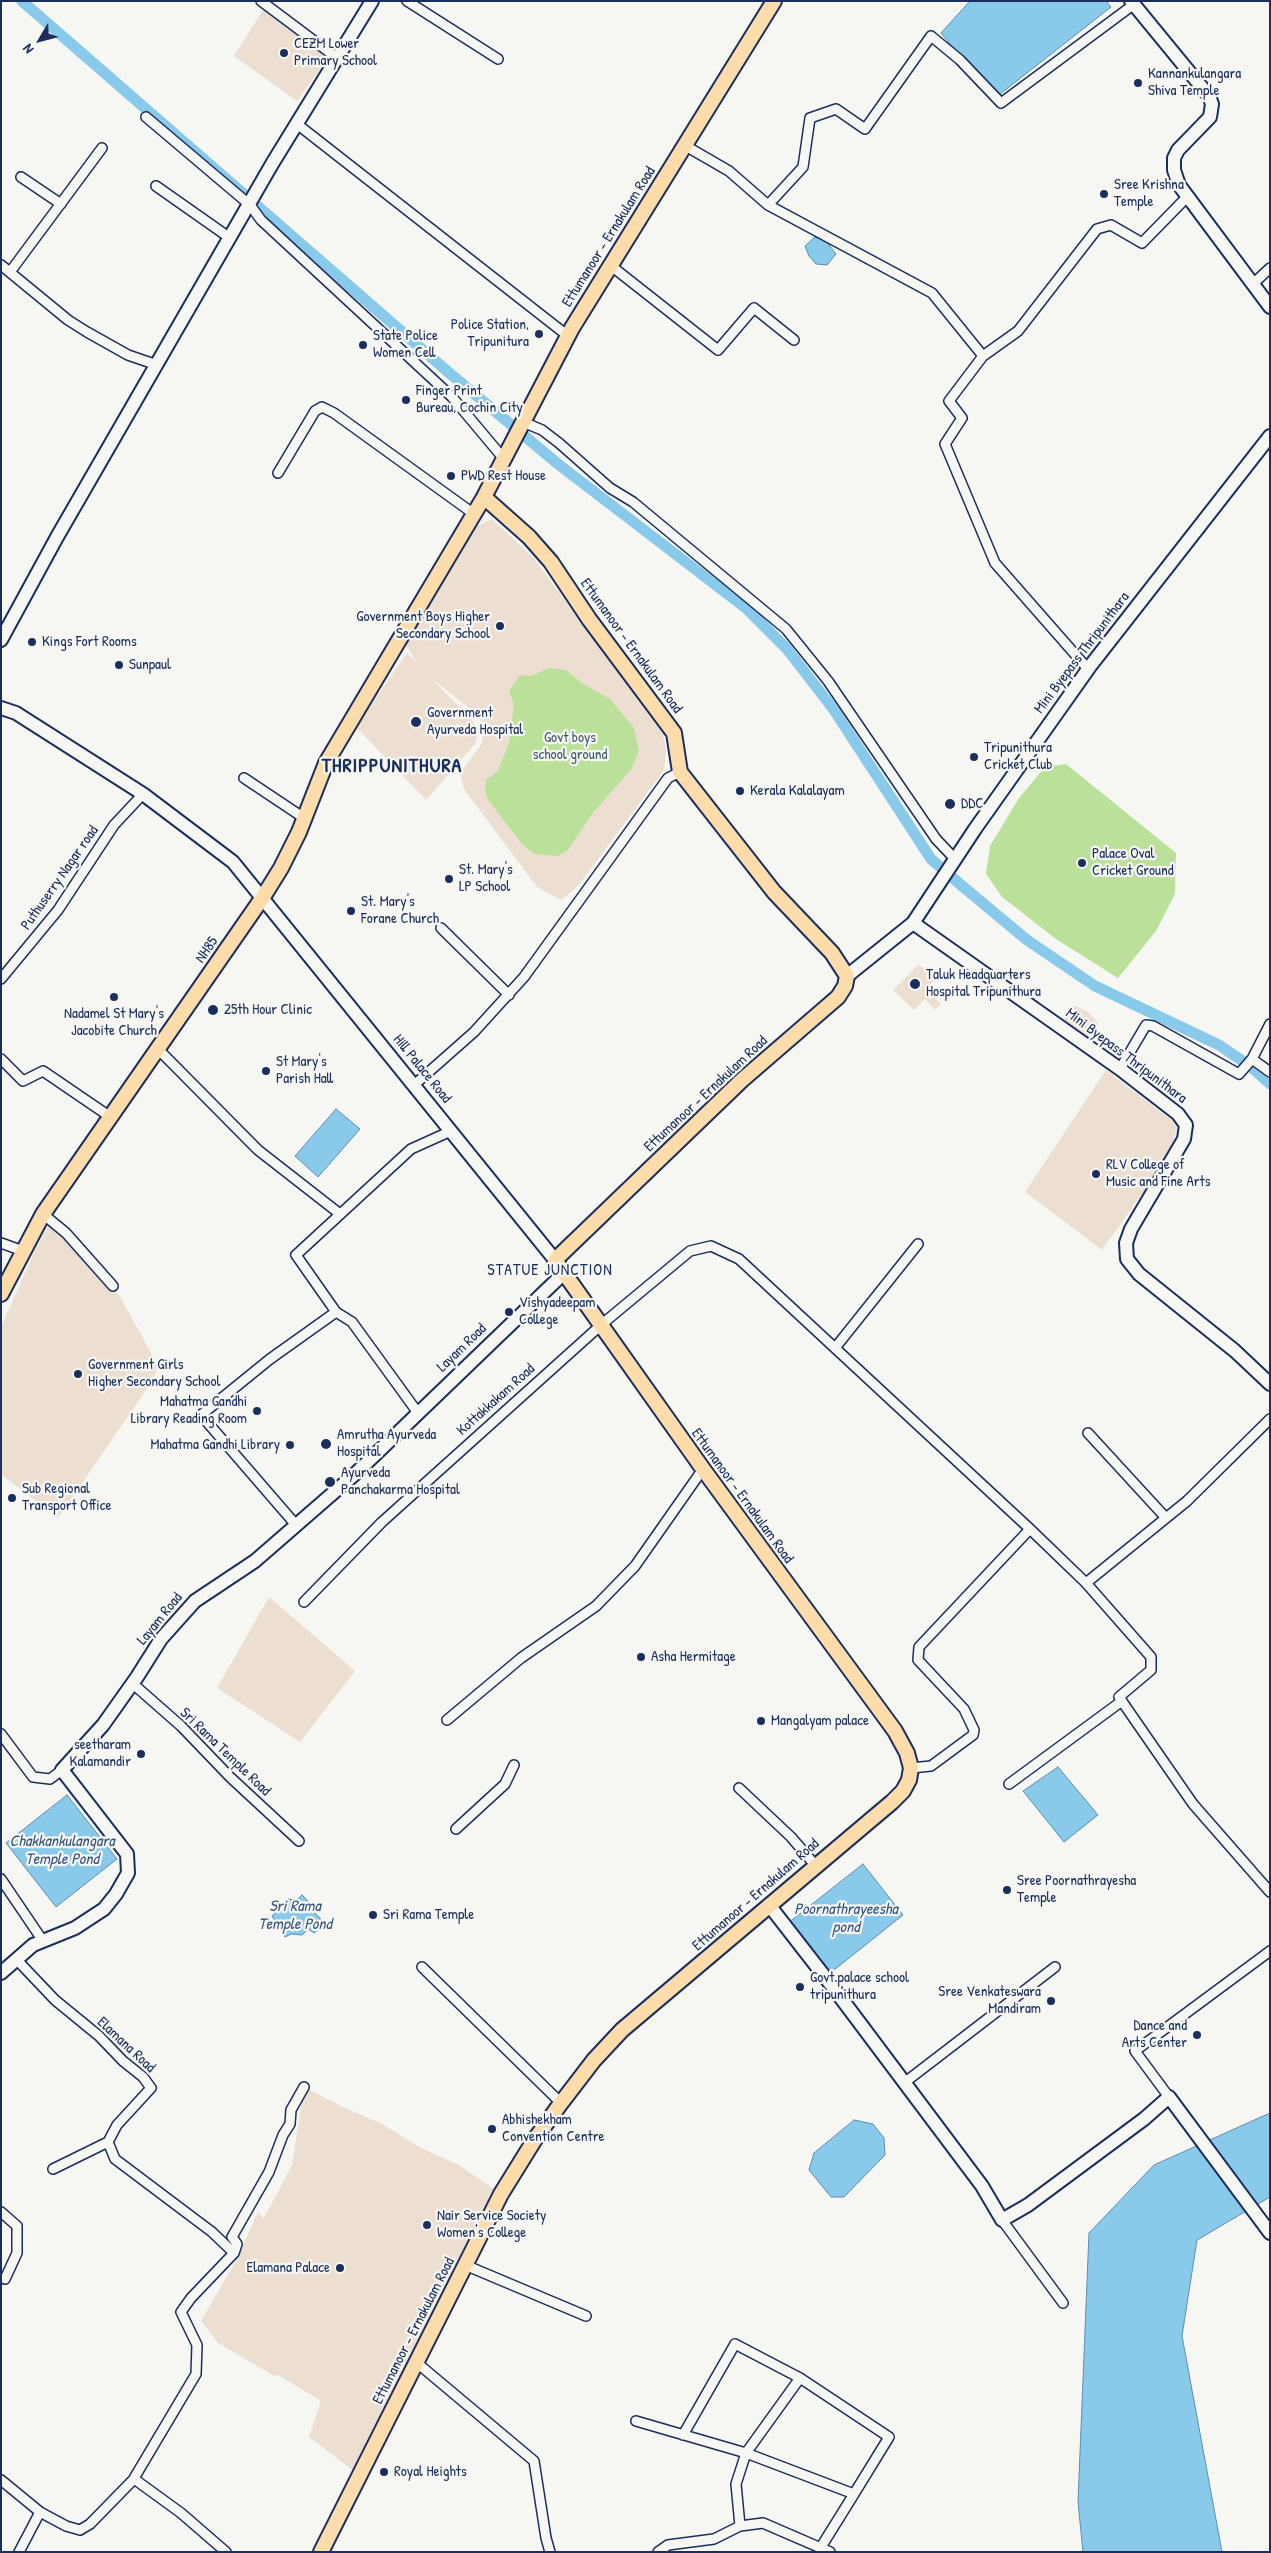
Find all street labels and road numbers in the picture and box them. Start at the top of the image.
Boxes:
street label: Ettumanoor - Ernakulam Road [558,164,660,310]
street label: Ettumanoor - Ernakulam Road [576,575,686,717]
street label: Mini Byepass Thripunithara [1031,589,1133,717]
street label: Puthuserry Nagar road [17,822,103,934]
street label: NH85 [192,933,222,967]
street label: Mini Byepass Thripunithara [1062,1005,1190,1107]
street label: Hill Palace Road [389,1031,455,1107]
street label: Ettumanoor - Ernakulam Road [641,1032,771,1156]
street label: Layam Road [433,1320,491,1376]
street label: Kottakkakam Road [453,1360,539,1440]
street label: Ettumanoor - Ernakulam Road [687,1425,797,1567]
street label: Layam Road [134,1589,186,1649]
street label: Sri Rama Temple Road [176,1704,274,1800]
street label: Ettumanoor - Ernakulam Road [689,1835,823,1955]
street label: Elamana Road [93,2013,159,2077]
street label: Ettumanoor - Ernakulam Road [369,2255,459,2407]

